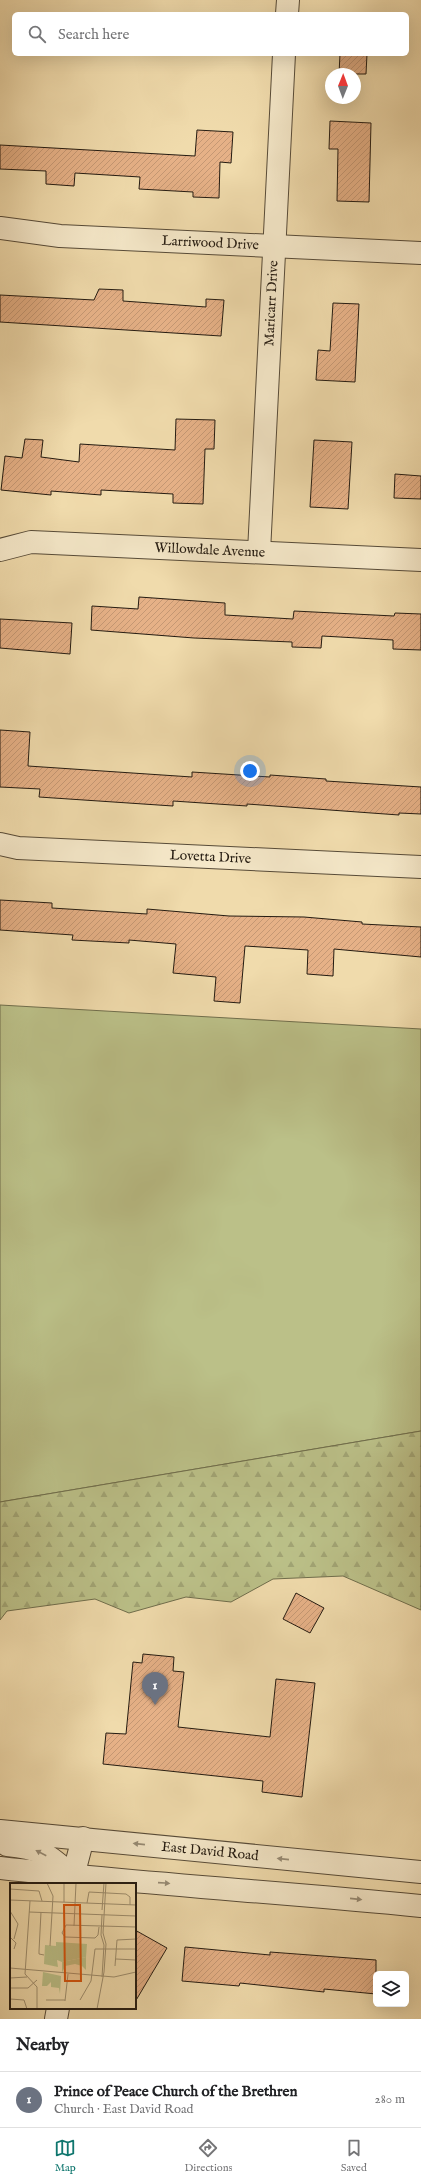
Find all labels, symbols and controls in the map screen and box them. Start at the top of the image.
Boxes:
search box [12,12,409,56]
icon: search [26,23,48,45]
text: Search here [58,25,129,44]
north arrow [325,68,361,104]
street label: Larriwood Drive [161,232,260,254]
street label: Maricarr Drive [260,259,283,347]
street label: Willowdale Avenue [154,539,266,562]
your location [240,761,260,781]
street label: Lovetta Drive [169,846,252,868]
pin: 1 [142,1672,168,1705]
street label: East David Road [160,1838,260,1865]
one-way arrow [133,1841,145,1848]
one-way arrow [35,1849,47,1856]
one-way arrow [276,1856,289,1862]
one-way arrow [158,1880,170,1887]
inset map [10,1883,136,2009]
one-way arrow [350,1896,362,1903]
map controls [373,1971,409,2007]
button: layers [373,1971,409,2007]
text: Nearby [16,2035,69,2056]
text: Prince of Peace Church of the Brethren [54,2082,297,2101]
text: 1 [27,2091,31,2108]
text: 280 m [375,2091,405,2108]
text: Church · East David Road [54,2101,193,2118]
tab: Map [54,2137,76,2175]
tab: Directions [185,2137,232,2175]
tab: Saved [341,2137,367,2175]

